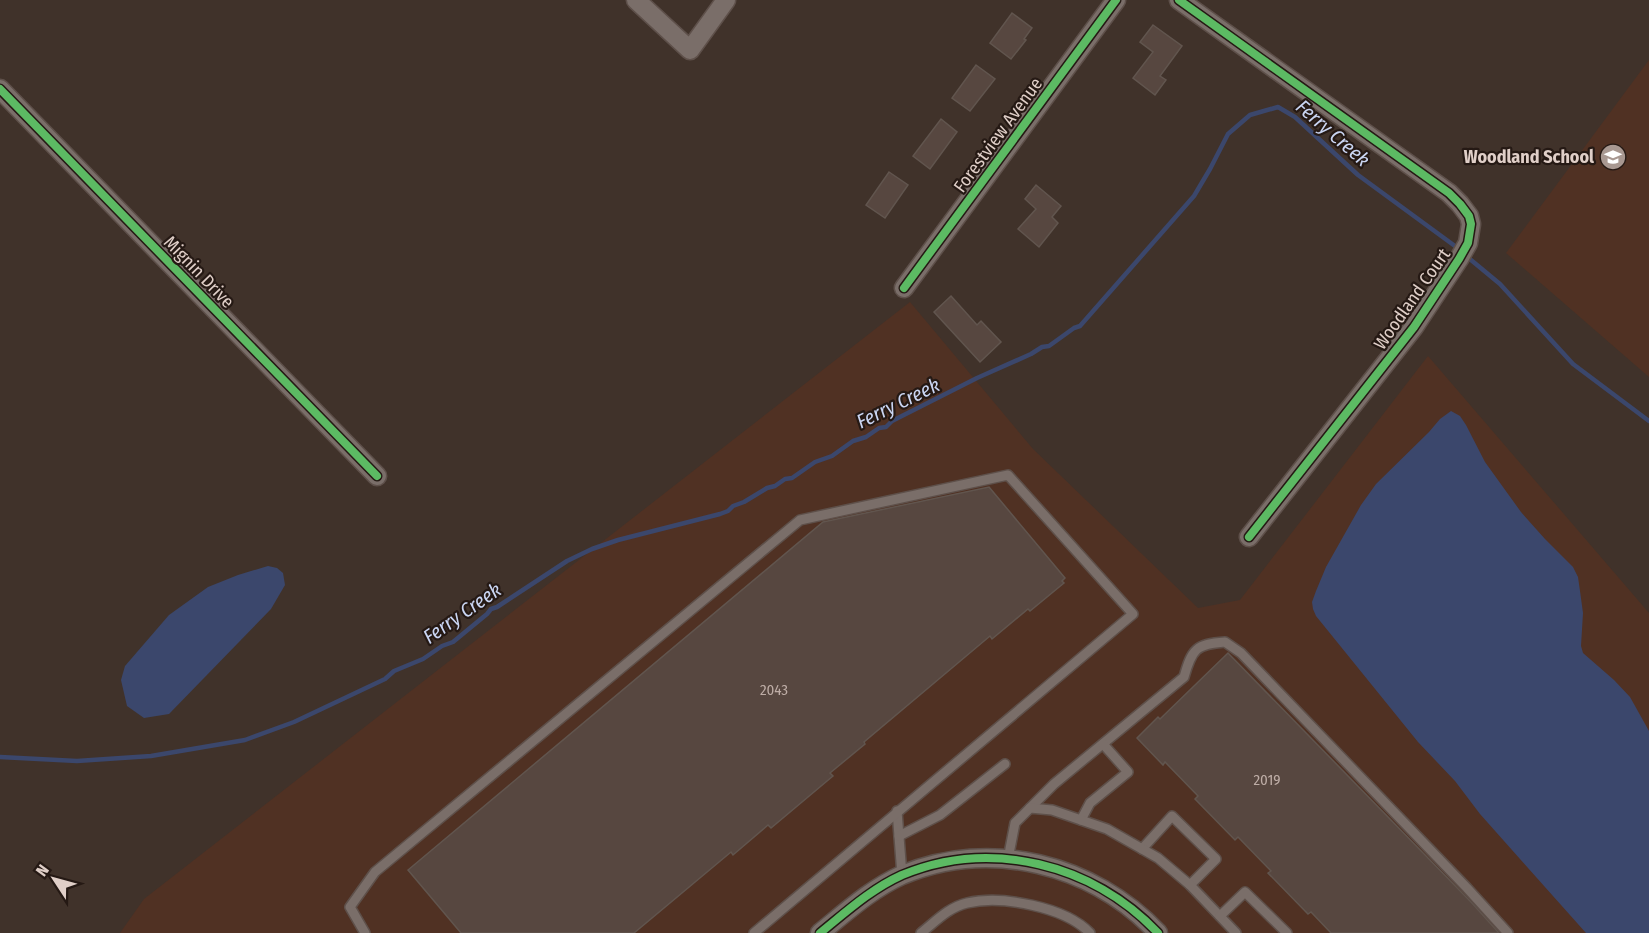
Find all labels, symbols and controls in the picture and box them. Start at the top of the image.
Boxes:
street label: Forestview Avenue [949,73,1047,197]
water label: Ferry Creek [1291,95,1375,172]
school or university icon: Woodland School [1598,142,1628,172]
place label: Woodland School [1464,146,1594,168]
street label: Mignin Drive [159,231,239,313]
street label: Woodland Court [1369,244,1455,354]
water label: Ferry Creek [852,373,944,433]
water label: Ferry Creek [418,577,506,649]
house number: 2043 [760,681,788,699]
house number: 2019 [1253,771,1281,789]
north arrow [24,849,84,909]
text: N [32,861,53,880]

